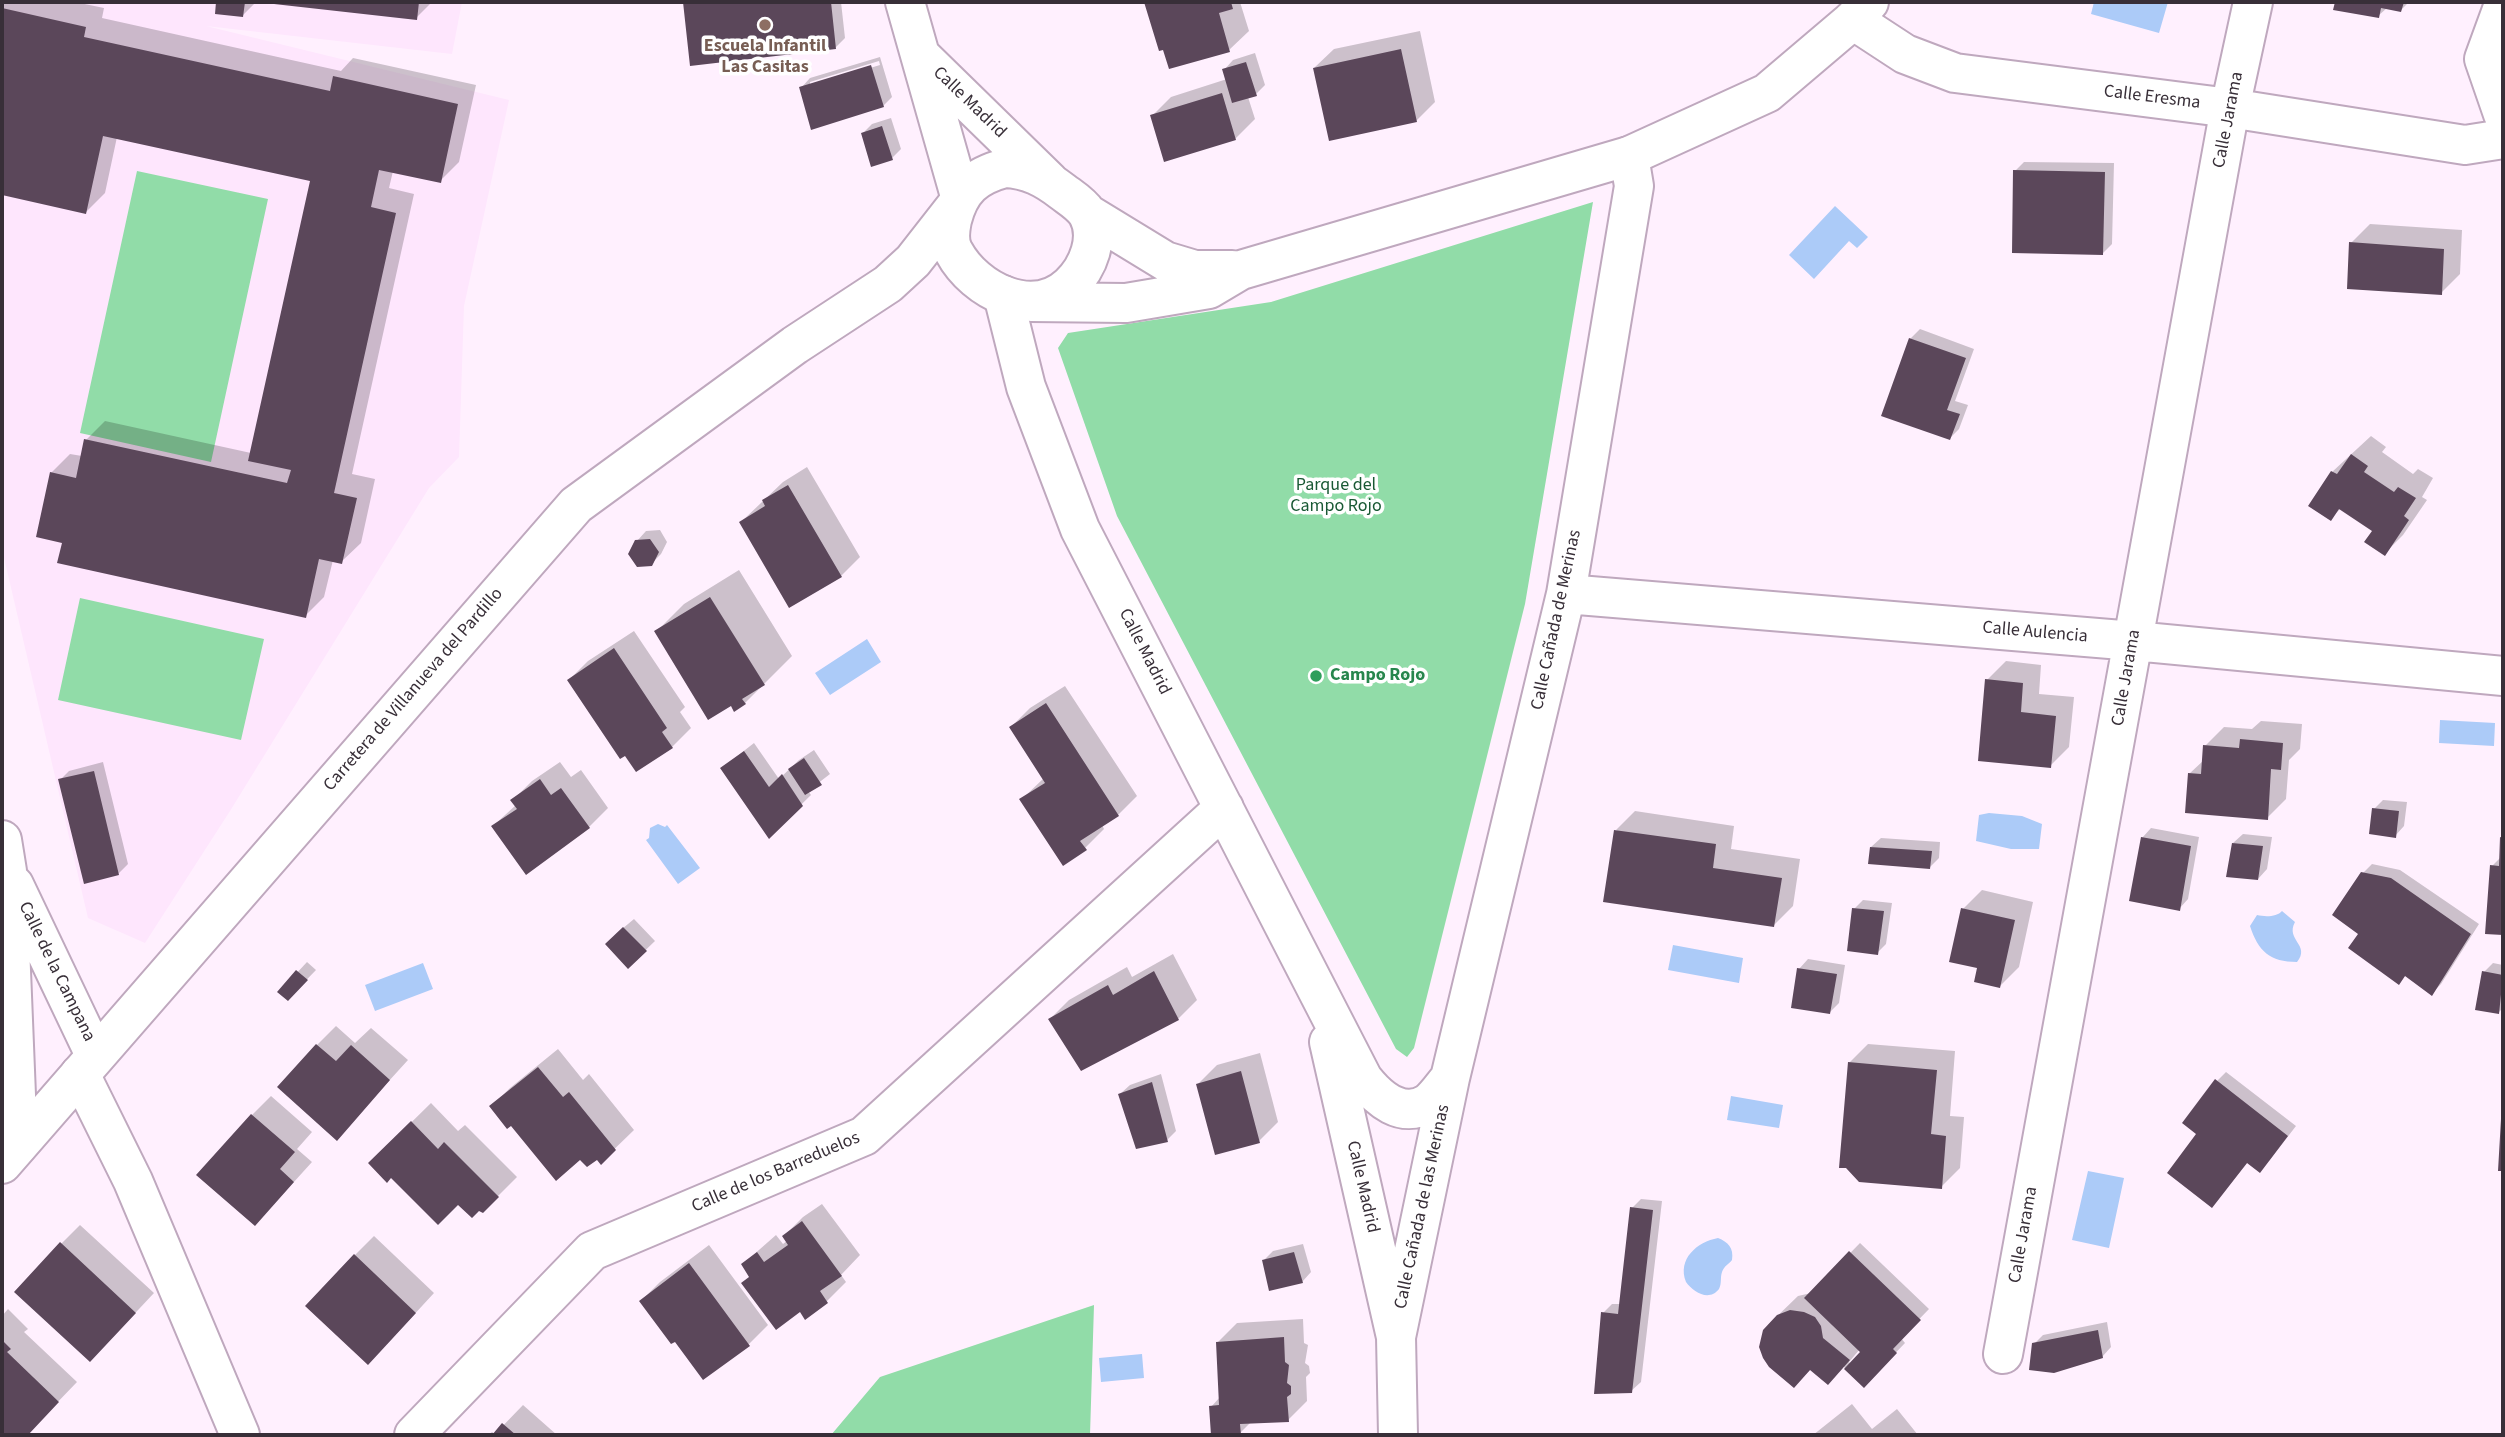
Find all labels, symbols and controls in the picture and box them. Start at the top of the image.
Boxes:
marker: Escuela Infantil Las Casitas [757,17,773,33]
place label: Escuela Infantil Las Casitas [704,36,826,78]
street label: Calle Madrid [928,63,1010,143]
street label: Calle Jarama [2209,70,2249,170]
street label: Calle Eresma [2103,81,2201,115]
park label: Parque del Campo Rojo [1290,475,1382,518]
street label: Calle Cañada de Merinas [1527,528,1587,712]
street label: Carretera de Villanueva del Pardillo [320,584,508,796]
street label: Calle Madrid [1113,605,1175,699]
street label: Calle Aulencia [1981,618,2089,648]
street label: Calle Jarama [2108,628,2146,728]
place label: Campo Rojo [1330,665,1425,687]
marker: Campo Rojo [1308,668,1324,684]
street label: Calle de la Campana [13,899,99,1045]
street label: Calle Cañada de las Merinas [1391,1103,1455,1311]
street label: Calle de los Barreduelos [689,1128,863,1218]
street label: Calle Madrid [1341,1139,1383,1235]
street label: Calle Jarama [2005,1185,2043,1285]

